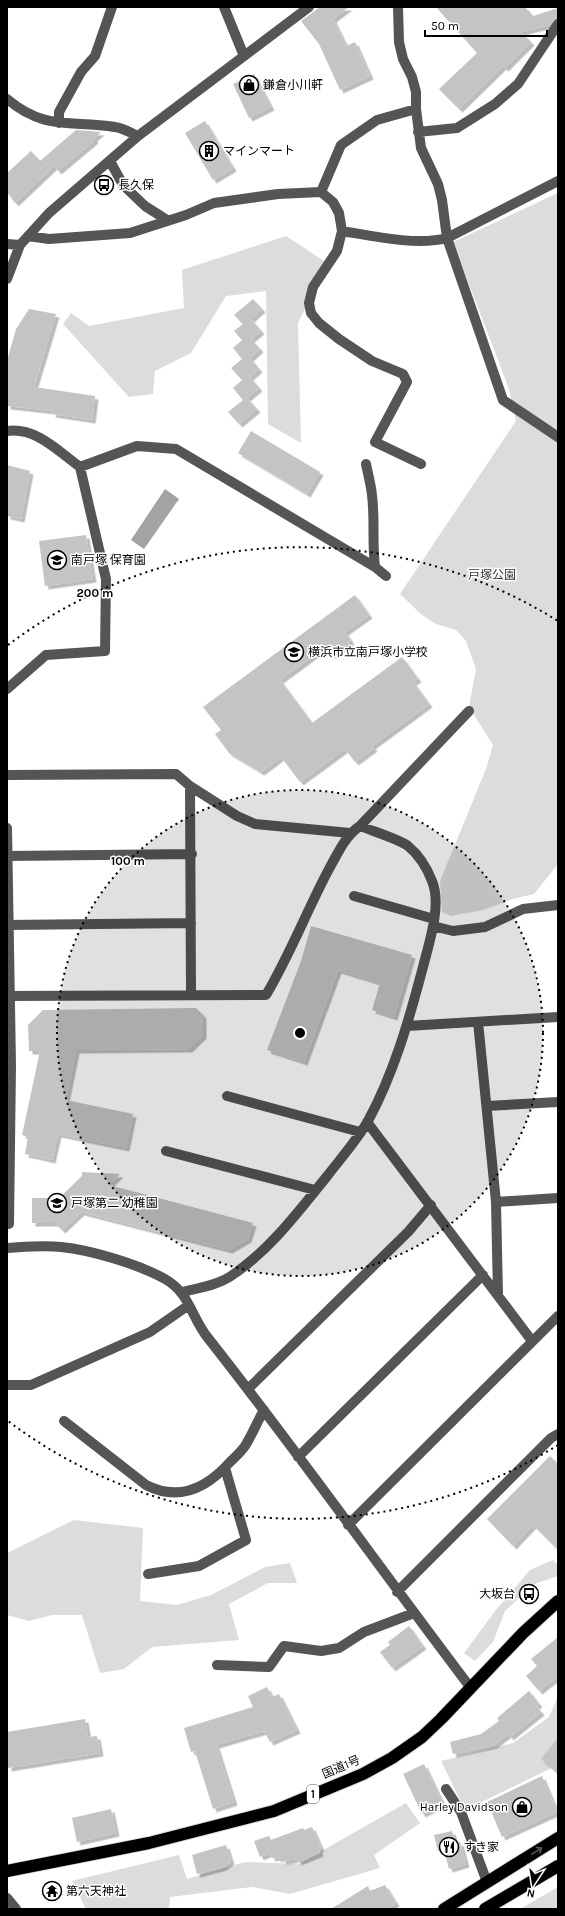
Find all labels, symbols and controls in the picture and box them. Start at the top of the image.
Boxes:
scale bar [425,12,547,38]
text: 50 m [431,19,459,33]
shop icon: 鎌倉小川軒 [238,74,260,96]
place label: 鎌倉小川軒 [263,78,323,92]
building icon: マインマート [198,140,220,162]
place label: マインマート [223,144,295,158]
bus stop icon: 長久保 [93,174,115,196]
place label: 長久保 [118,178,154,192]
school or university icon: 南戸塚 保育園 [46,549,68,571]
place label: 南戸塚 保育園 [71,553,146,567]
park label: 戸塚公園 [468,568,516,582]
text: 200 m [77,586,113,600]
school or university icon: 横浜市立南戸塚小学校 [283,641,305,663]
place label: 横浜市立南戸塚小学校 [308,645,428,659]
text: 100 m [111,854,145,868]
centre of rings [293,1026,307,1040]
school or university icon: 戸塚第二 幼稚園 [46,1192,68,1214]
place label: 戸塚第二 幼稚園 [71,1196,158,1210]
bus stop icon: 大坂台 [518,1583,540,1605]
place label: 大坂台 [479,1587,515,1601]
street label: 国道1号 [320,1753,362,1781]
road number: 1 [307,1785,319,1803]
shop icon: Harley Davidson [511,1796,533,1818]
place label: Harley Davidson [420,1800,508,1814]
restaurant icon: すき家 [438,1836,460,1858]
place label: すき家 [463,1840,499,1854]
one-way arrow [531,1847,543,1855]
north arrow [513,1864,553,1904]
temple icon: 第六天神社 [41,1880,63,1902]
place label: 第六天神社 [66,1884,126,1898]
text: N [526,1886,536,1900]

